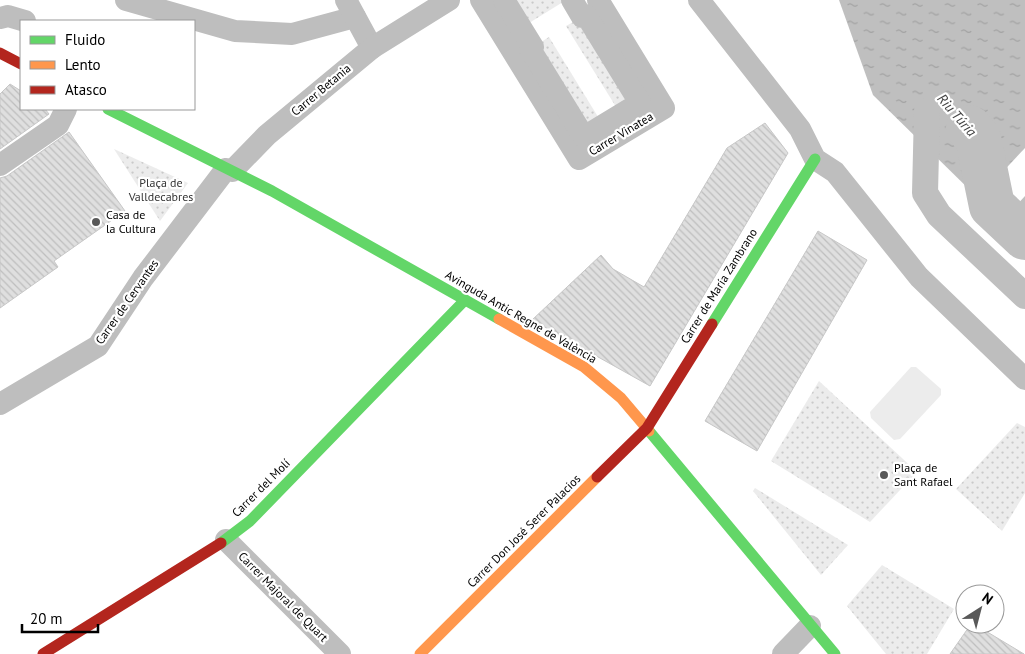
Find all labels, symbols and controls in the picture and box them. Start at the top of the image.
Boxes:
legend [20,20,195,110]
text: Fluido [65,30,105,49]
text: Lento [65,55,101,74]
street label: Carrer Betania [288,60,353,119]
text: Atasco [65,80,107,99]
water label: Riu Túria [933,90,981,140]
street label: Carrer Vinatea [586,109,656,159]
park label: Plaça de Valldecabres [128,175,193,204]
place label: Casa de la Cultura [106,207,156,236]
marker: Casa de la Cultura [90,216,102,228]
street label: Carrer de María Zambrano [677,225,760,346]
street label: Carrer de Cervantes [92,256,161,347]
street label: Avinguda Antic Regne de València [443,267,600,366]
street label: Carrer del Molí [228,455,293,520]
place label: Plaça de Sant Rafael [894,460,953,489]
marker: Plaça de Sant Rafael [878,469,890,481]
street label: Carrer Don José Serer Palacios [464,471,583,590]
street label: Carrer Majoral de Quart [235,549,331,645]
north arrow [955,584,1005,634]
text: N [979,588,997,608]
scale bar [22,602,99,634]
text: 20 m [30,609,63,628]

